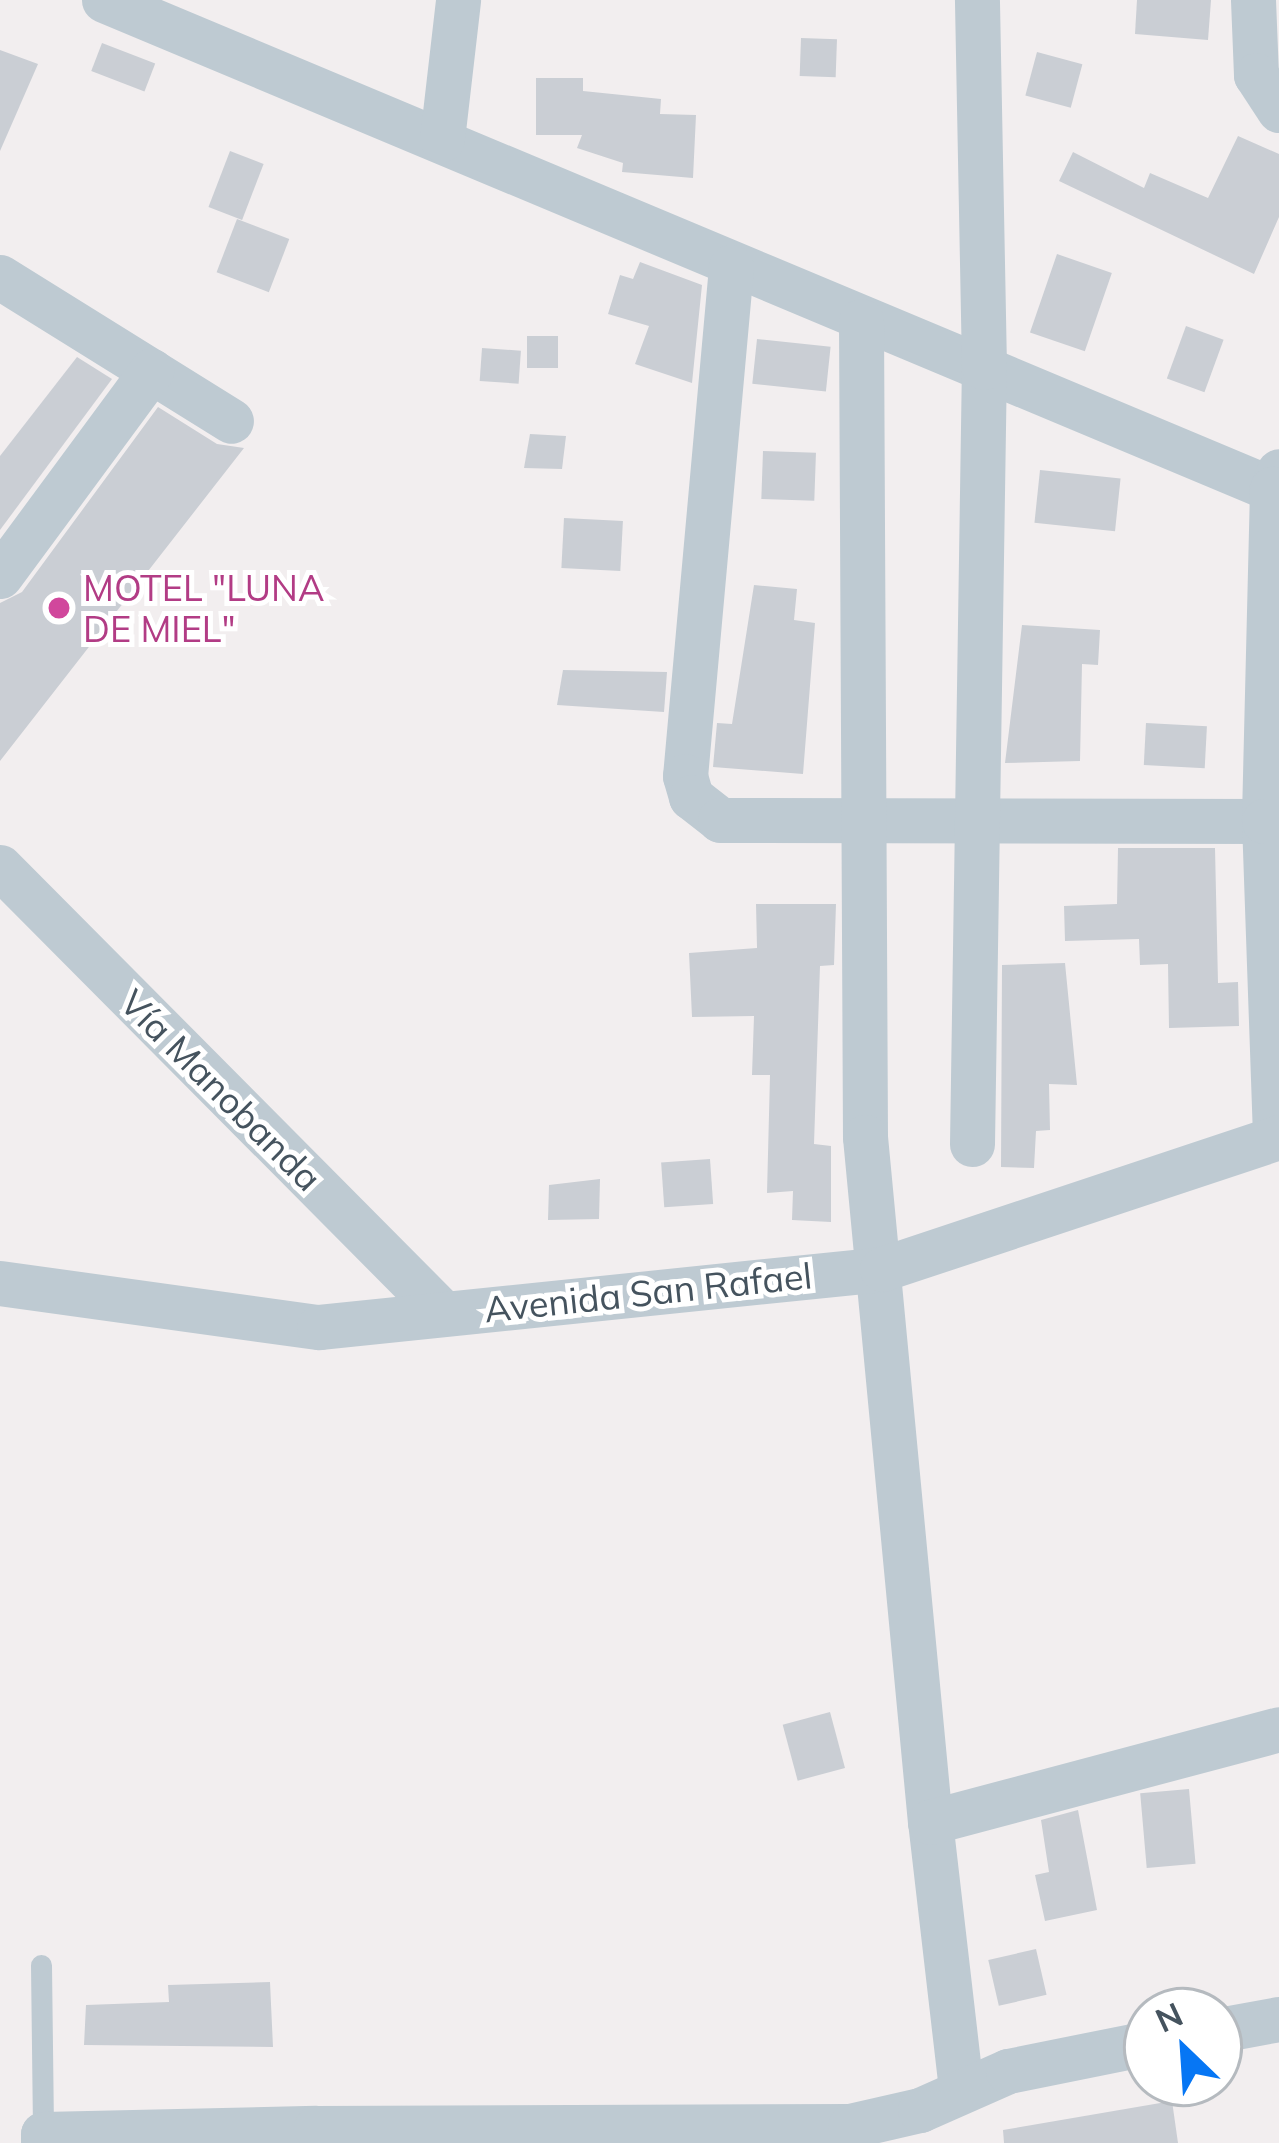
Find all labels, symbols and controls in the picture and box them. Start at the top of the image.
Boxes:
place label: MOTEL "LUNA DE MIEL" [83,565,324,650]
marker: MOTEL "LUNA DE MIEL" [46,595,72,621]
street label: Vía Manobanda [112,981,330,1199]
street label: Avenida San Rafael [482,1253,814,1331]
north arrow [1123,1987,1243,2107]
text: N [1149,1993,1189,2040]

